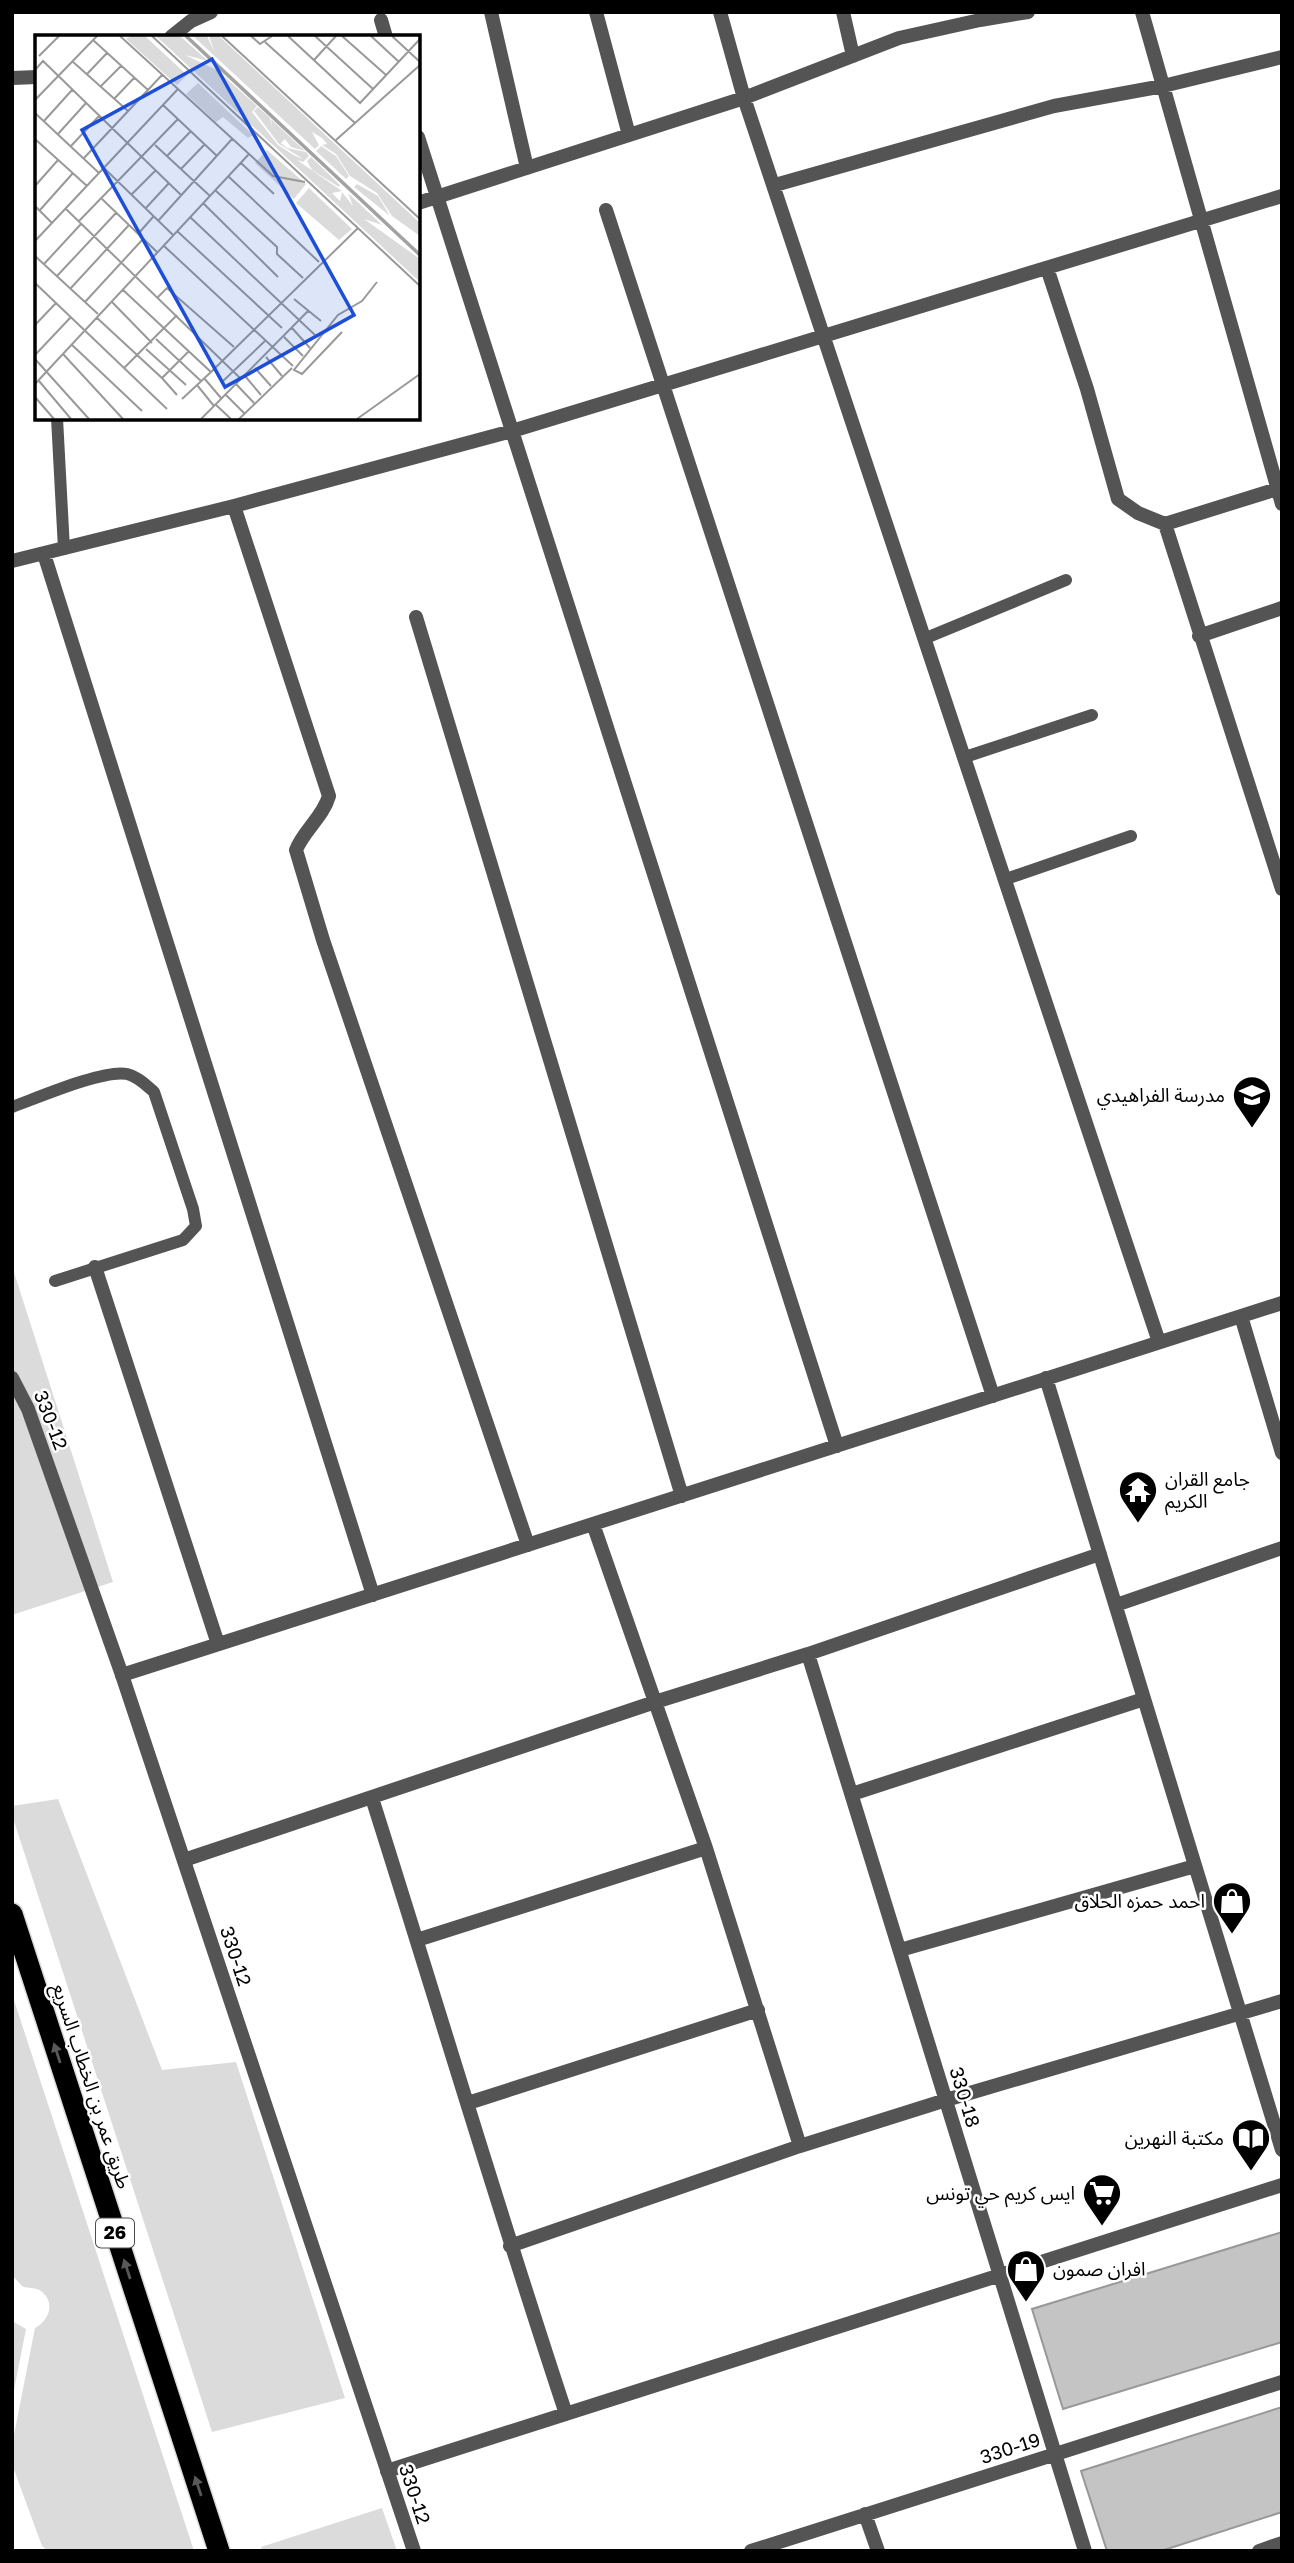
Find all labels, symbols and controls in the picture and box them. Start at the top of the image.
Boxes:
inset map [35,35,420,420]
school or university icon: مدرسة الفراهيدي [1231,1074,1273,1129]
place label: مدرسة الفراهيدي [1097,1083,1225,1110]
street label: 330-12 [30,1387,73,1453]
place label: جامع القران الكريم [1165,1467,1250,1516]
temple icon: جامع القران الكريم [1117,1469,1159,1524]
shop icon: احمد حمزه الحلاق [1211,1880,1253,1935]
place label: احمد حمزه الحلاق [1074,1889,1205,1913]
street label: 330-12 [216,1923,257,1989]
street label: طريق عمر بن الخطاب السريع [45,1980,137,2193]
one-way arrow [51,2042,62,2063]
street label: 330-18 [945,2064,986,2130]
library icon: مكتبة النهرين [1230,2117,1272,2172]
place label: مكتبة النهرين [1125,2126,1224,2150]
supermarket icon: ايس كريم حي تونس [1081,2172,1123,2227]
place label: ايس كريم حي تونس [926,2181,1075,2208]
road number: 26 [96,2218,134,2248]
shop icon: افران صمون [1005,2248,1047,2303]
place label: افران صمون [1053,2257,1145,2281]
one-way arrow [122,2259,132,2280]
street label: 330-19 [977,2427,1043,2468]
street label: 330-12 [395,2461,436,2527]
one-way arrow [192,2475,202,2496]

